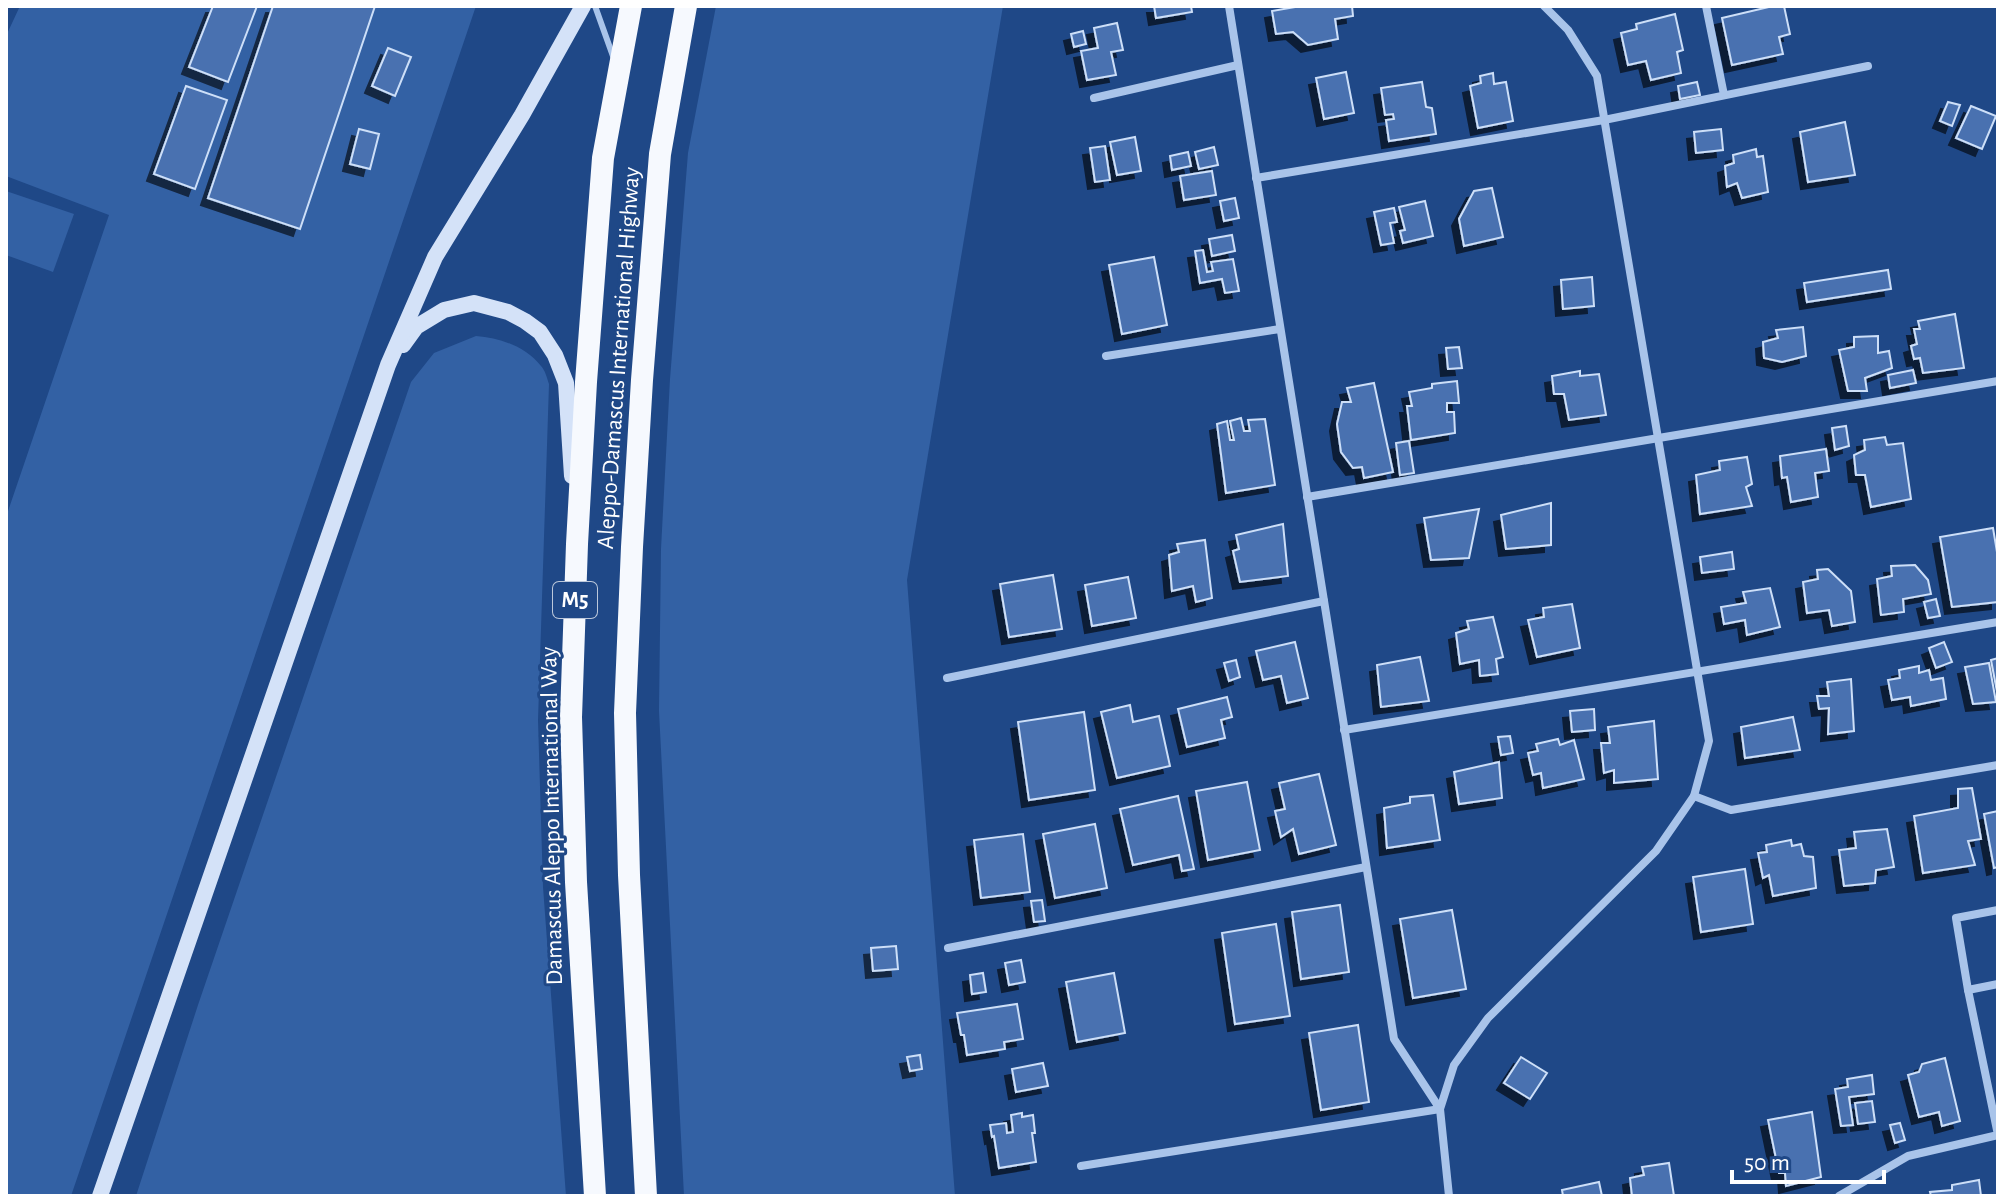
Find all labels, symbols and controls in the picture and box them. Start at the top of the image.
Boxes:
street label: Aleppo-Damascus International Highway [594,166,644,550]
road number: M5 [553,582,597,618]
street label: Damascus Aleppo International Way [537,647,567,985]
scale bar [1732,1134,1884,1184]
text: 50 m [1744,1151,1790,1175]

